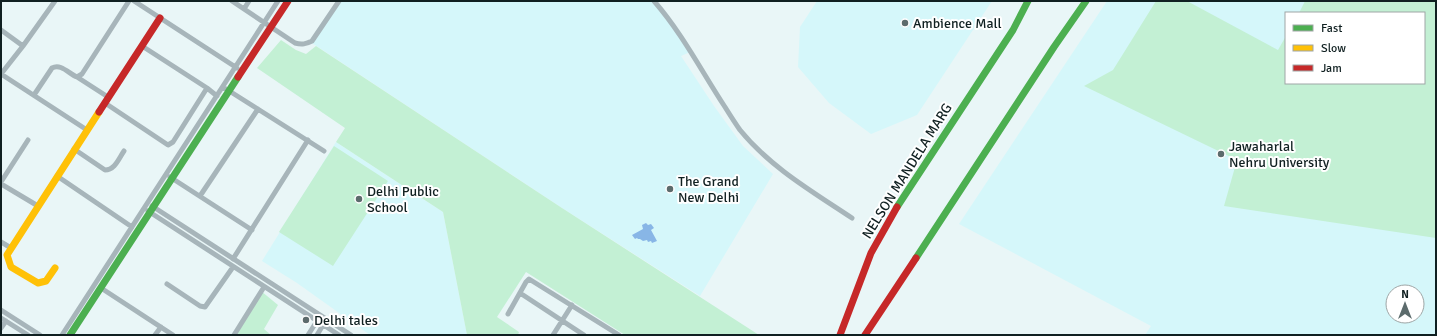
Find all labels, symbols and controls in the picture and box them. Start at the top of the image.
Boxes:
legend [1285,12,1425,84]
place label: Ambience Mall [913,15,1002,32]
marker: Ambience Mall [900,18,910,28]
text: Fast [1321,21,1342,36]
text: Slow [1321,41,1346,56]
text: Jam [1321,61,1342,76]
street label: NELSON MANDELA MARG [858,100,956,242]
place label: Jawaharlal Nehru University [1229,138,1330,171]
marker: Jawaharlal Nehru University [1216,149,1226,159]
place label: The Grand New Delhi [678,173,739,206]
place label: Delhi Public School [367,183,439,216]
marker: The Grand New Delhi [665,184,675,194]
marker: Delhi Public School [354,194,364,204]
north arrow [1385,284,1425,324]
text: N [1401,288,1409,301]
place label: Delhi tales [314,312,378,329]
marker: Delhi tales [301,315,311,325]

